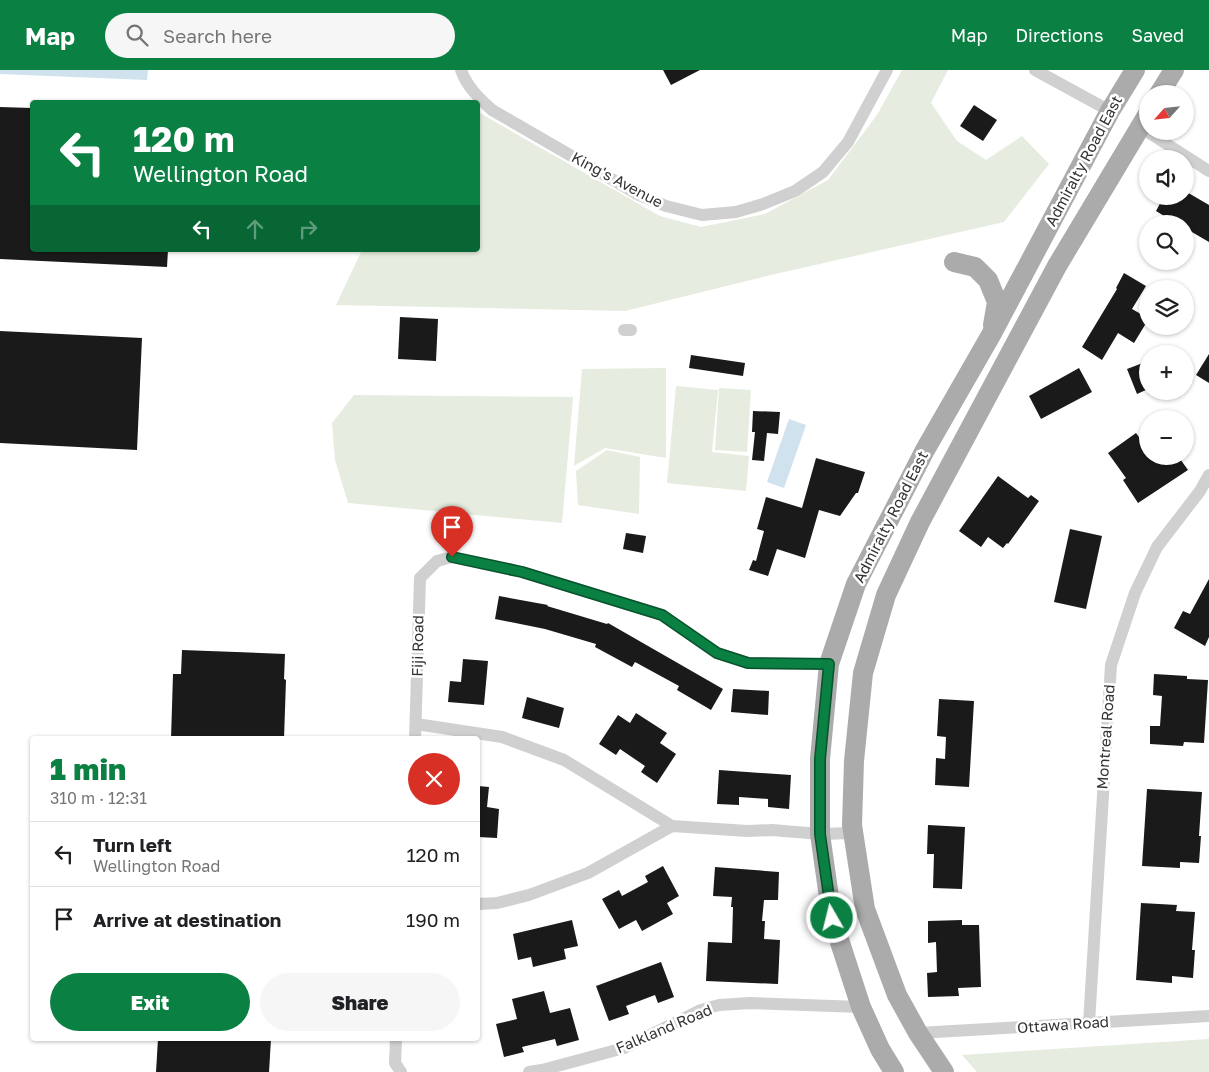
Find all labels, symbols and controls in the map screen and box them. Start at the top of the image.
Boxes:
search box [105,13,455,58]
text: Map [25,21,75,50]
icon: search [123,21,151,49]
text: Search here [163,24,272,47]
text: Map [951,24,987,46]
text: Directions [1015,24,1103,46]
text: Saved [1131,24,1184,46]
north arrow [1139,85,1194,140]
map controls [1139,85,1194,465]
street label: Admiralty Road East [1041,92,1125,229]
text: 120 m [133,118,235,160]
icon: left [50,120,115,185]
street label: King's Avenue [569,148,666,211]
button: sound [1139,150,1194,205]
text: Wellington Road [133,160,308,187]
icon: left [188,215,216,243]
icon: ahead [241,215,269,243]
icon: right [294,215,322,243]
button: search [1139,215,1194,270]
button: layers [1139,280,1194,335]
button: + [1139,345,1194,400]
button: − [1139,410,1194,465]
street label: Admiralty Road East [849,448,931,585]
pin [431,506,473,557]
icon: arrive [438,513,466,541]
street label: Fiji Road [407,615,427,677]
street label: Montreal Road [1092,684,1118,790]
text: 1 min [50,751,126,787]
button: close [408,753,460,805]
text: 310 m · 12:31 [50,788,147,808]
text: Turn left [93,833,172,856]
icon: left [50,840,78,868]
text: 120 m [406,843,460,866]
text: Wellington Road [93,856,220,876]
position arrow [805,891,857,943]
icon: arrive [50,905,78,933]
text: Arrive at destination [93,908,281,931]
text: 190 m [406,908,460,931]
button: Exit [50,973,250,1031]
button: Share [260,973,460,1031]
street label: Falkland Road [613,1000,714,1056]
street label: Ottawa Road [1016,1012,1110,1036]

